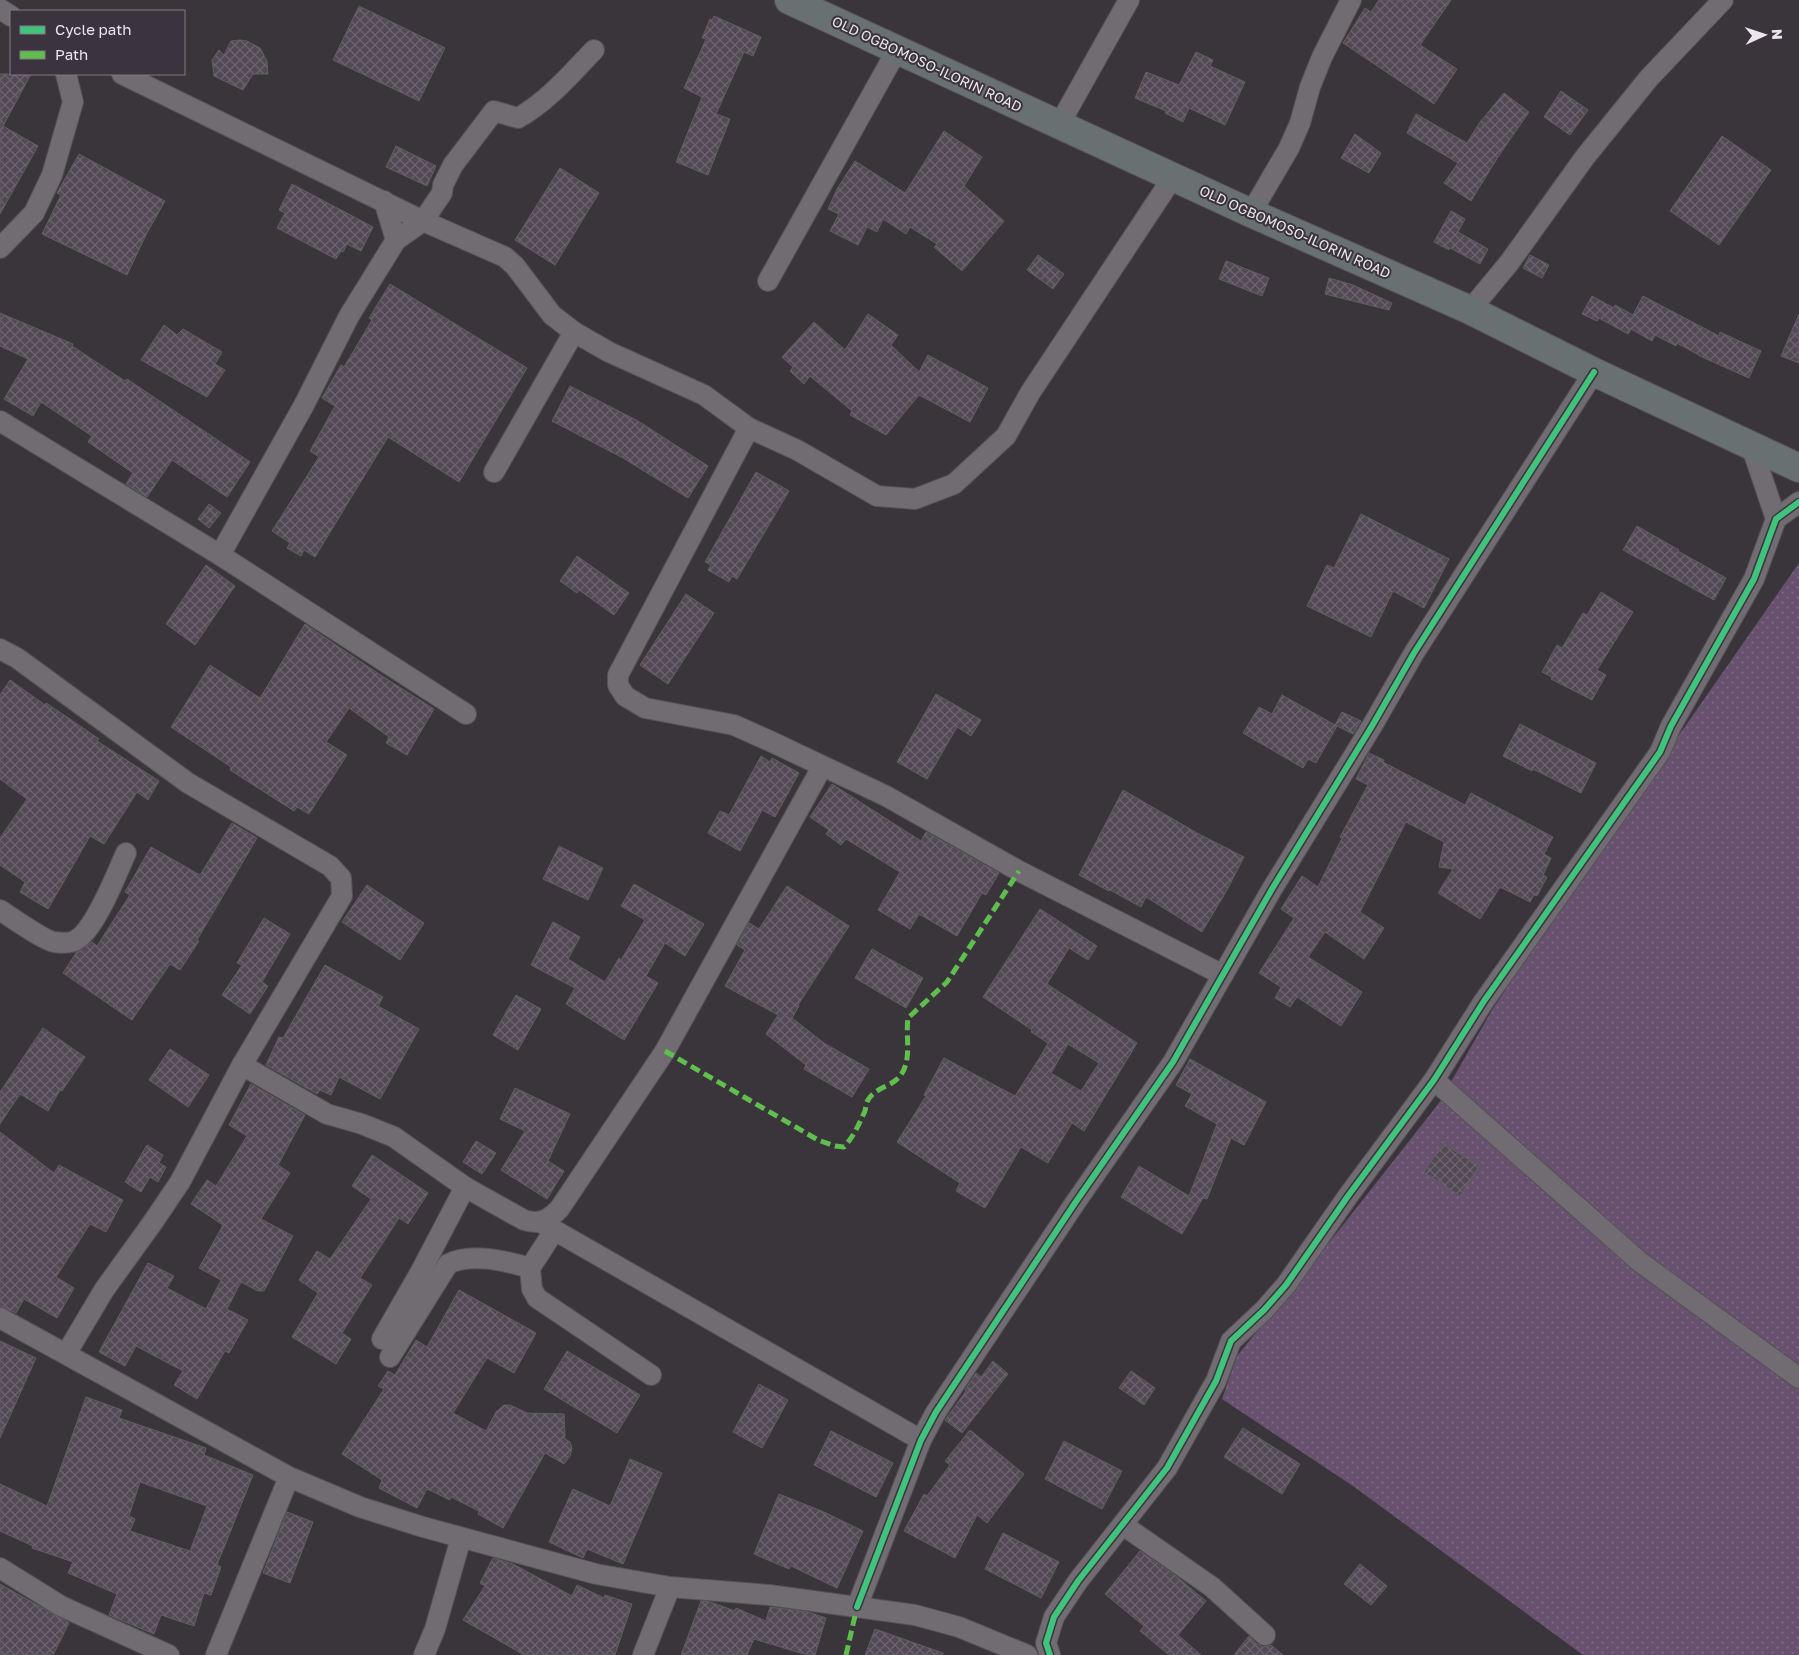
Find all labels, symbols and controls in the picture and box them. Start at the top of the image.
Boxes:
legend [10,10,185,75]
north arrow [1739,10,1789,60]
street label: OLD OGBOMOSO-ILORIN ROAD [830,12,1025,115]
text: Cycle path [55,20,131,38]
text: N [1769,29,1786,40]
text: Path [55,45,88,63]
street label: OLD OGBOMOSO-ILORIN ROAD [1197,182,1393,282]

